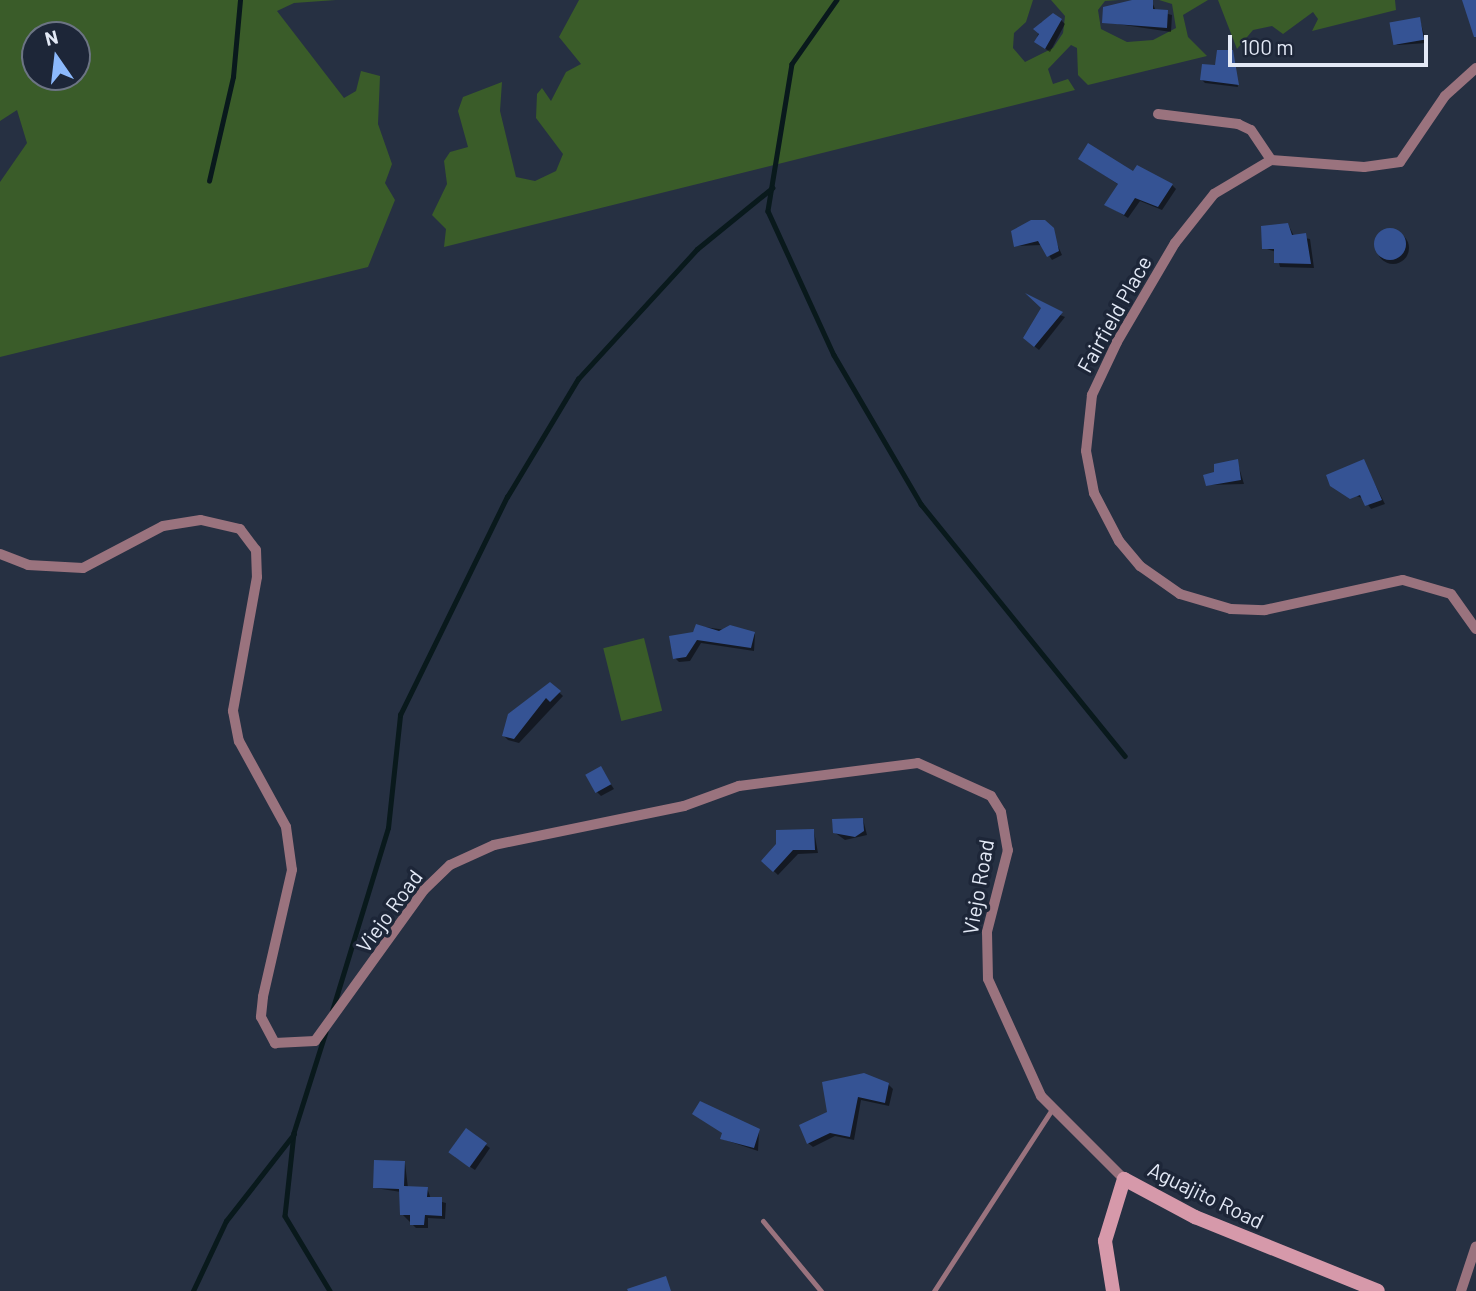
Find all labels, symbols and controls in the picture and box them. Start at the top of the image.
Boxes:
north arrow [21,21,91,91]
scale bar [1231,21,1430,65]
text: N [42,24,60,50]
text: 100 m [1241,34,1294,59]
street label: Fairfield Place [1072,251,1156,377]
street label: Viejo Road [957,837,999,937]
street label: Viejo Road [351,865,427,957]
street label: Aguajito Road [1144,1156,1268,1234]

